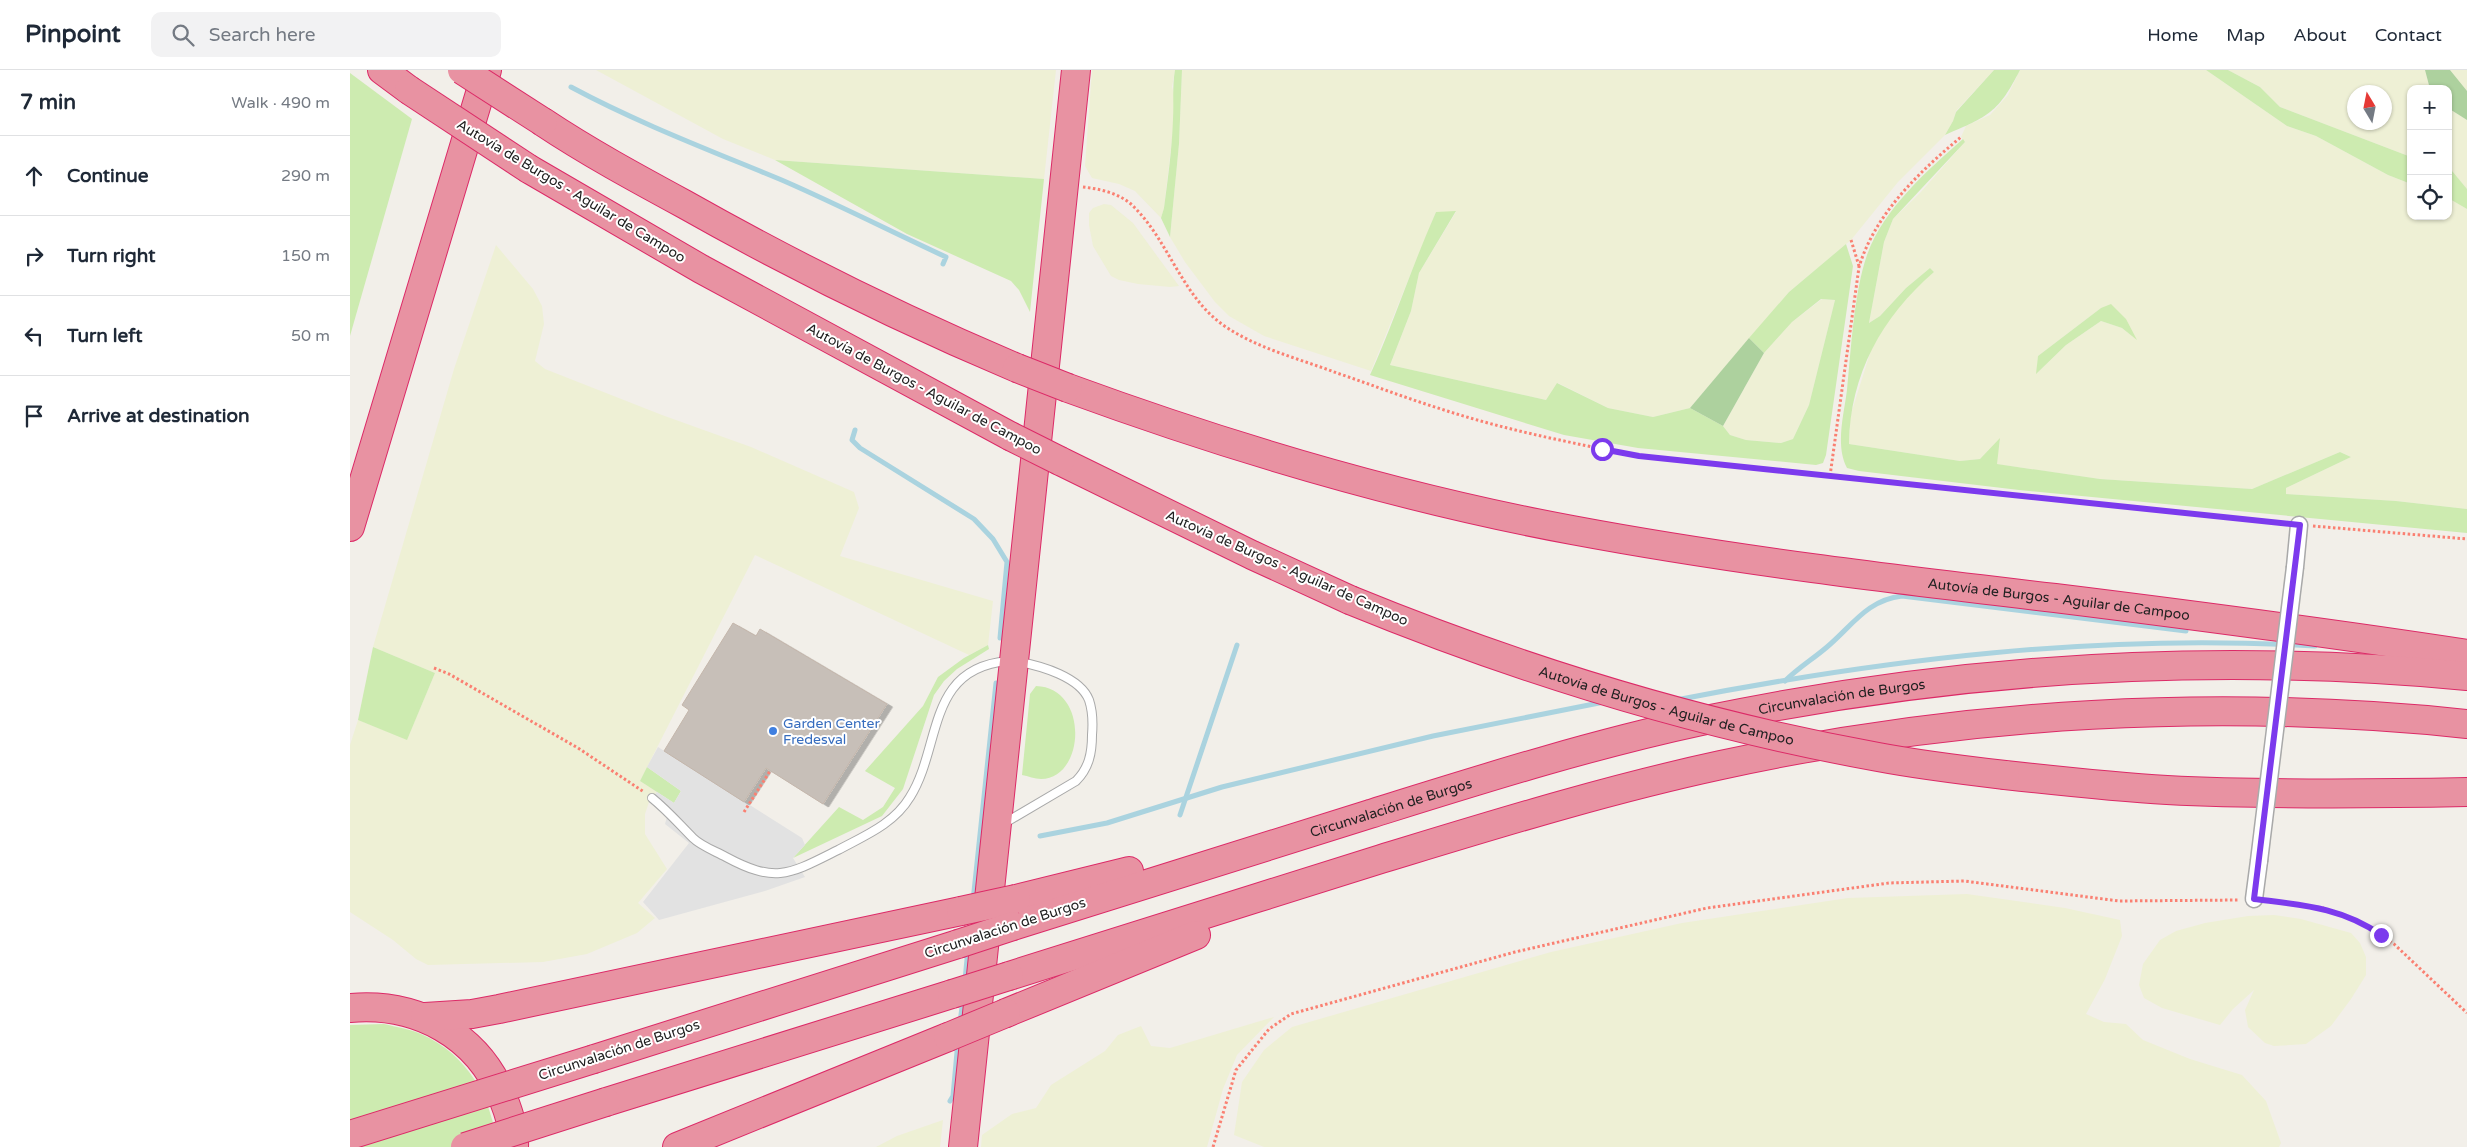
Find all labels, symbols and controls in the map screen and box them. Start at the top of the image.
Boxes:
search box [151,12,501,57]
text: Pinpoint [25,20,121,49]
icon: search [169,21,197,49]
text: Search here [209,24,316,46]
text: Home [2147,24,2198,46]
text: Map [2226,24,2265,46]
text: About [2293,24,2347,46]
text: Contact [2375,24,2442,46]
north arrow [2347,85,2392,130]
map controls [2407,85,2452,220]
button: + [2407,85,2452,130]
text: 7 min [20,90,76,115]
text: Walk · 490 m [231,93,330,113]
street label: Autovía de Burgos - Aguilar de Campoo [454,116,688,266]
button: − [2407,130,2452,175]
icon: ahead [20,162,48,190]
text: Continue [67,165,149,187]
text: 290 m [281,166,330,186]
button: locate [2407,175,2452,220]
icon: right [20,242,48,270]
text: Turn right [67,245,155,267]
text: 150 m [281,246,330,266]
street label: Autovía de Burgos - Aguilar de Campoo [804,320,1044,458]
icon: left [20,322,48,350]
text: Turn left [67,325,143,347]
text: 50 m [291,326,330,346]
icon: arrive [20,402,48,430]
text: Arrive at destination [67,405,250,427]
route start [1591,438,1614,461]
street label: Autovía de Burgos - Aguilar de Campoo [1163,507,1411,629]
street label: Autovía de Burgos - Aguilar de Campoo [1927,574,2191,624]
street label: Autovía de Burgos - Aguilar de Campoo [1537,662,1796,748]
street label: Circunvalación de Burgos [1757,675,1927,718]
place label: Garden Center Fredesval [783,715,881,748]
marker: Garden Center Fredesval [767,725,779,737]
street label: Circunvalación de Burgos [1308,774,1474,841]
street label: Circunvalación de Burgos [922,894,1088,962]
route end [2370,924,2393,947]
street label: Circunvalación de Burgos [536,1016,702,1084]

